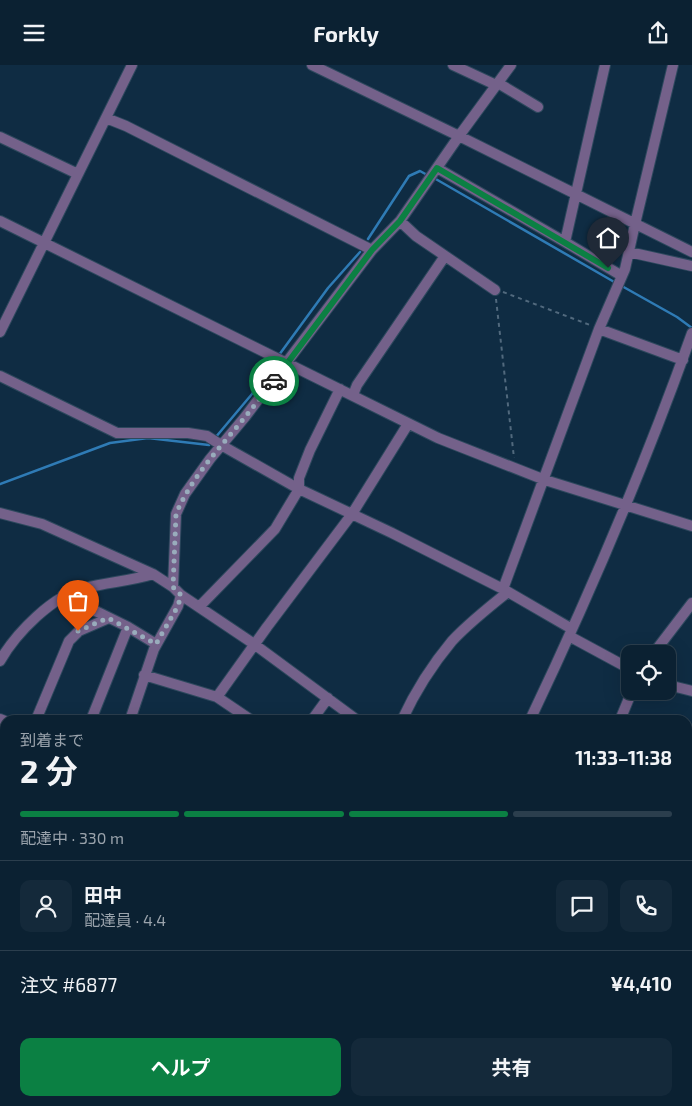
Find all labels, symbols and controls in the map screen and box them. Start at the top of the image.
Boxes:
icon: menu [20,19,48,47]
icon: share [644,19,672,47]
text: Forkly [313,20,379,46]
pin [587,217,629,268]
icon: home [594,224,622,252]
courier [249,356,299,406]
icon: car [260,367,288,395]
pin [57,580,99,631]
icon: bag [64,587,92,615]
map controls [621,645,676,700]
button: locate [621,645,676,700]
text: 到着まで [20,730,84,749]
text: 11:33–11:38 [575,746,672,769]
text: 2 分 [20,751,78,789]
text: 配達中 · 330 m [20,828,124,847]
button: person [20,880,72,932]
button: chat [556,880,608,932]
button: phone [620,880,672,932]
text: 田中 [84,883,122,906]
text: 配達員 · 4.4 [84,910,166,929]
text: ¥4,410 [610,972,672,995]
text: 注文 #6877 [20,973,117,996]
button: ヘルプ [20,1038,341,1096]
button: 共有 [351,1038,672,1096]

